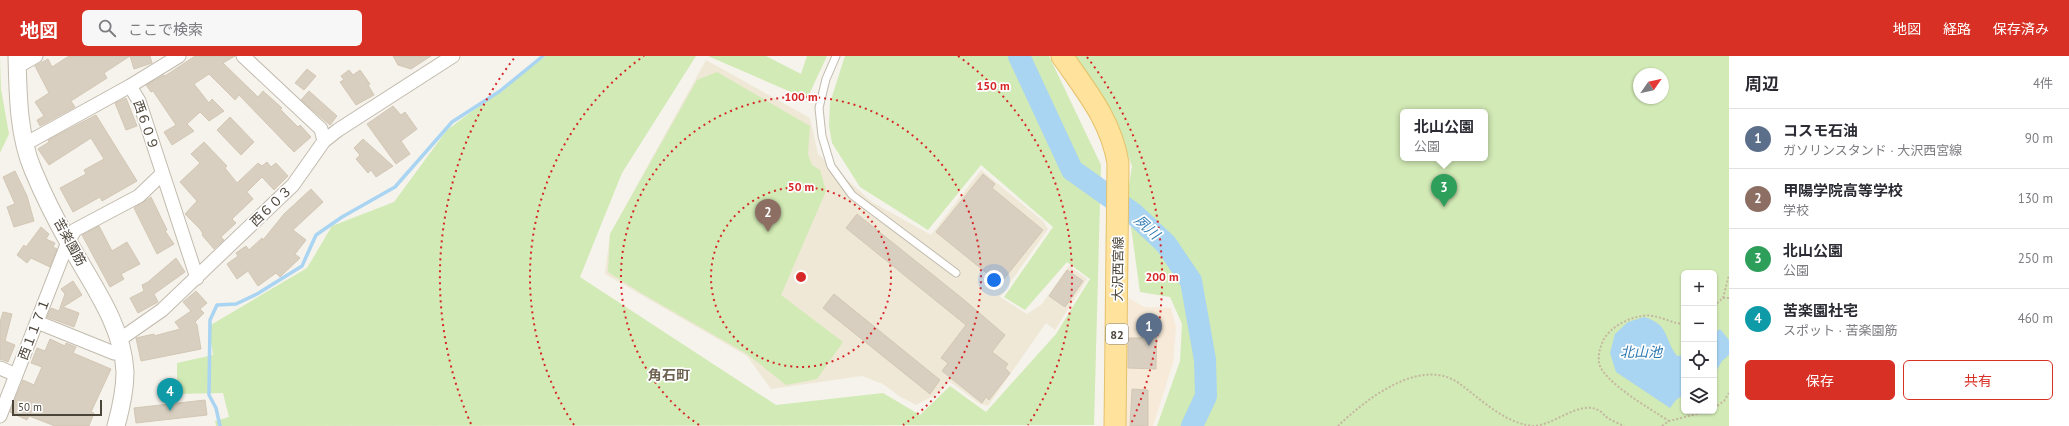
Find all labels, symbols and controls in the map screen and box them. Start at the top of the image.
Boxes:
search box [82,10,362,46]
icon: search [96,17,118,39]
text: 地図 [20,18,58,42]
text: ここで検索 [128,20,203,39]
text: 地図 [1893,20,1921,38]
text: 経路 [1943,20,1971,38]
text: 保存済み [1993,20,2049,38]
north arrow [1633,68,1669,104]
text: 周辺 [1745,73,1779,95]
text: 4件 [2033,75,2053,92]
text: 150 m [976,78,1010,93]
text: 100 m [784,89,818,104]
street label: 西６０９ [129,98,163,152]
popup [1400,109,1488,161]
text: 北山公園 [1414,117,1474,136]
text: コスモ石油 [1783,121,1858,140]
text: 1 [1754,130,1762,147]
text: 90 m [2025,130,2053,147]
text: 公園 [1414,138,1440,155]
text: ガソリンスタンド · 大沢西宮線 [1783,142,1962,159]
pin: 3 [1431,174,1457,207]
text: 50 m [788,179,814,194]
text: 甲陽学院高等学校 [1783,181,1903,200]
street label: 西６０３ [246,182,296,230]
text: 2 [1754,190,1762,207]
text: 130 m [2018,190,2053,207]
pin: 2 [755,199,781,232]
text: 学校 [1783,202,1809,219]
water label: 夙川 [1131,211,1165,244]
street label: 苦楽園筋 [50,215,90,269]
street label: 大沢西宮線 [1109,236,1127,302]
text: 北山公園 [1783,241,1843,260]
text: 3 [1754,250,1762,267]
text: 250 m [2018,250,2053,267]
text: 公園 [1783,262,1809,279]
text: 200 m [1145,269,1179,284]
centre of rings [794,270,808,284]
your location [984,270,1004,290]
map controls [1681,270,1717,414]
button: + [1681,270,1717,306]
street label: 西１１７１ [14,296,54,362]
text: 苦楽園社宅 [1783,301,1858,320]
button: − [1681,306,1717,342]
text: 4 [1754,310,1762,327]
text: 460 m [2018,310,2053,327]
pin: 1 [1136,313,1162,346]
text: スポット · 苦楽園筋 [1783,322,1897,339]
road number: 82 [1106,324,1128,344]
button: locate [1681,342,1717,378]
water label: 北山池 [1620,343,1664,361]
button: 保存 [1745,360,1895,400]
button: 共有 [1903,360,2053,400]
district label: 角石町 [648,366,690,384]
pin: 4 [157,378,183,411]
button: layers [1681,378,1717,414]
scale bar [12,398,102,417]
text: 50 m [18,400,42,414]

